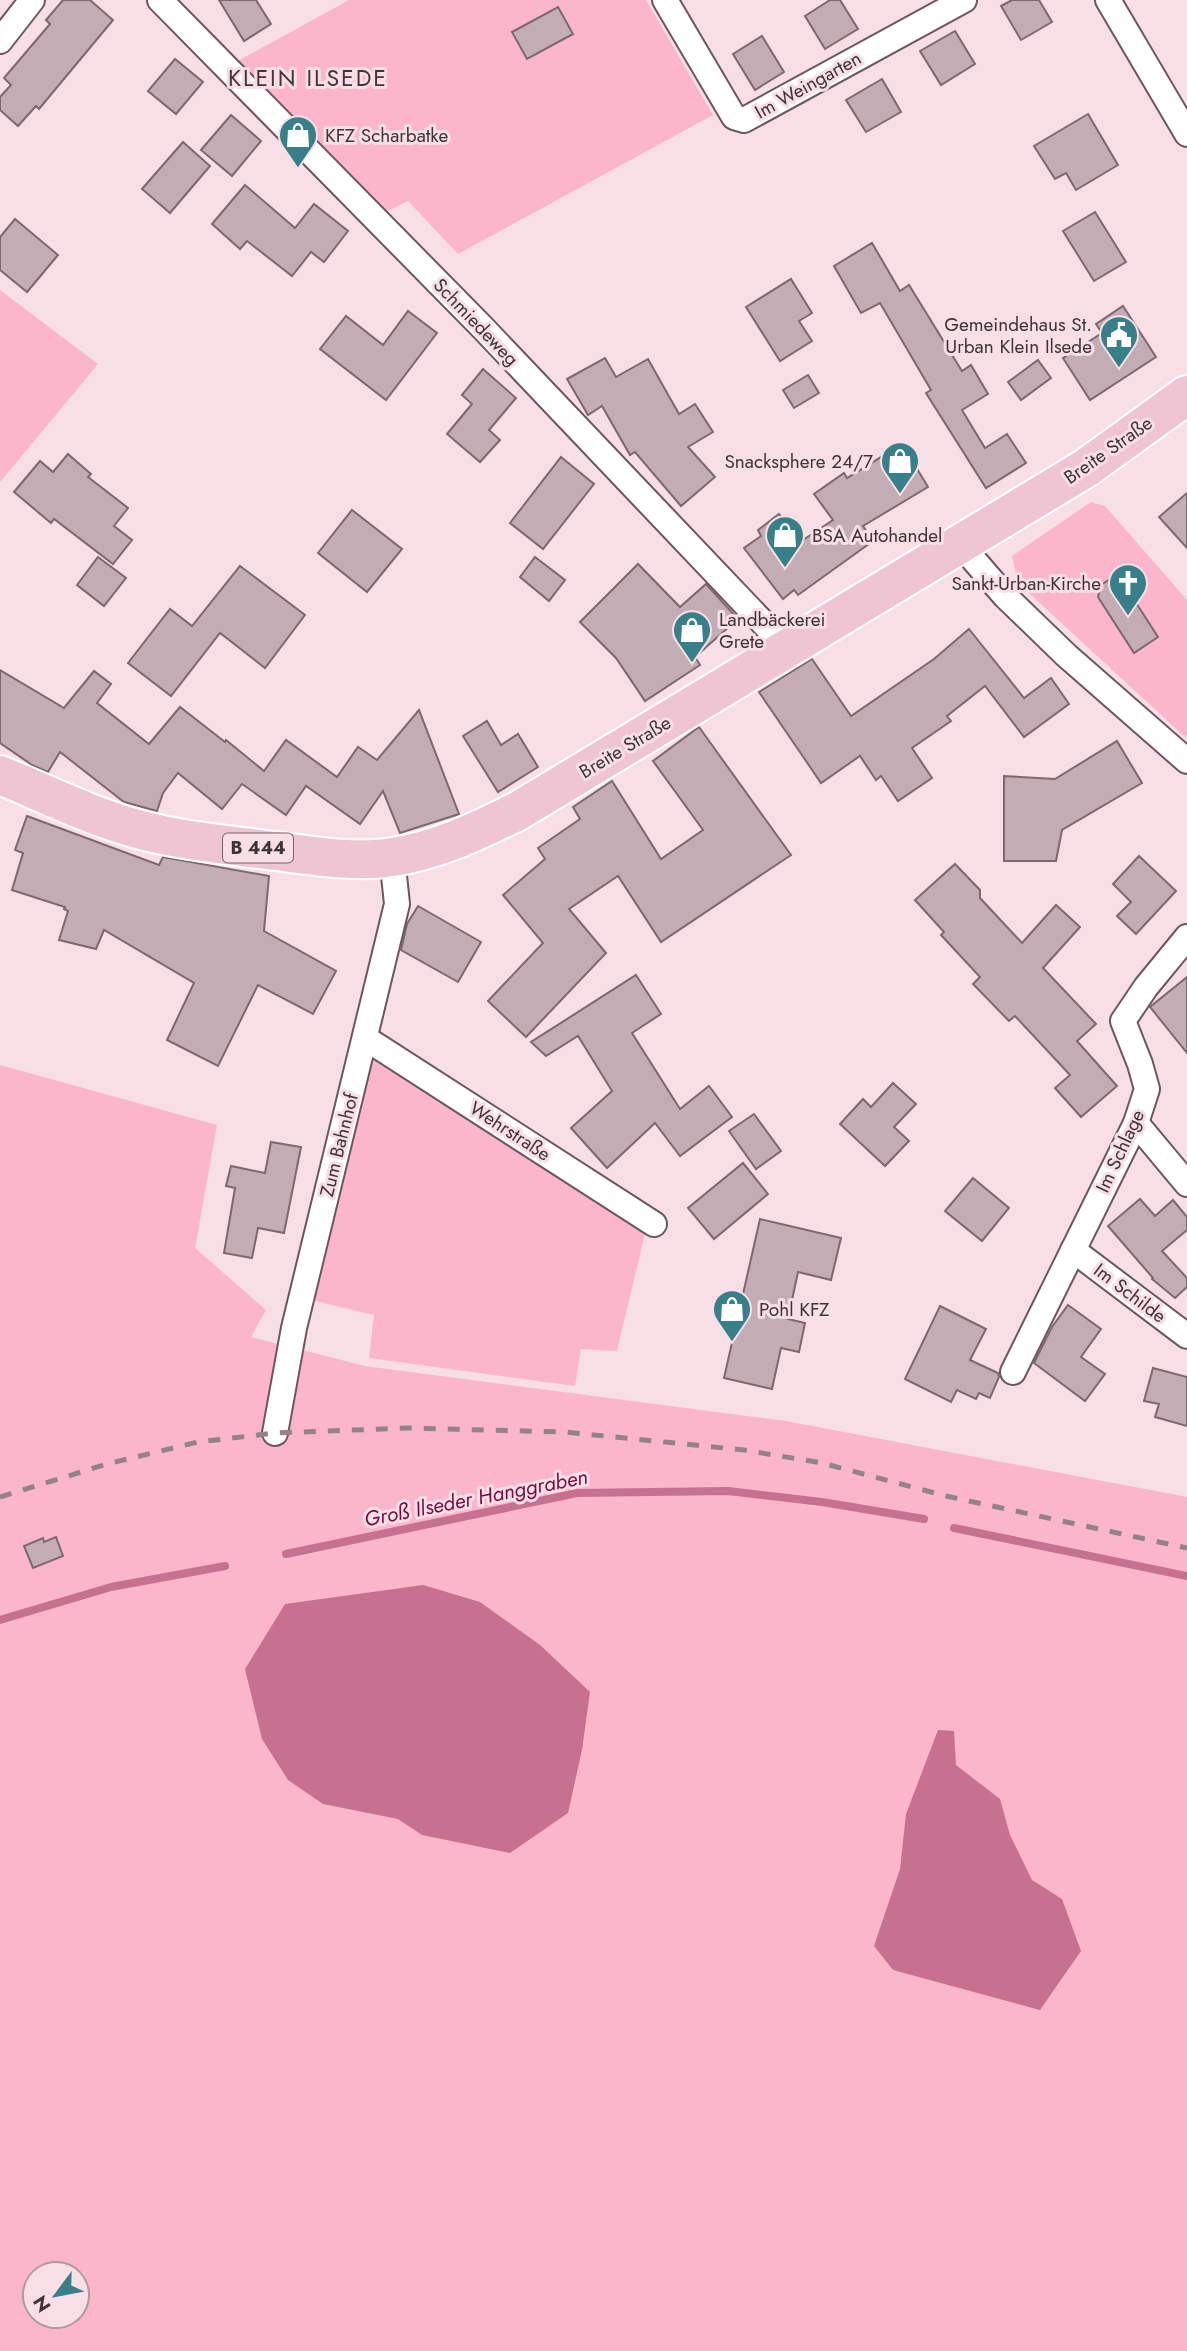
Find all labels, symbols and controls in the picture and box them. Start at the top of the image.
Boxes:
street label: Im Weingarten [750,45,866,125]
district label: KLEIN ILSEDE [228,61,388,95]
shop icon: KFZ Scharbatke [277,114,319,169]
place label: KFZ Scharbatke [325,122,448,149]
street label: Schmiedeweg [427,272,525,372]
place label: Gemeindehaus St. Urban Klein Ilsede [944,311,1092,360]
public building icon: Gemeindehaus St. Urban Klein Ilsede [1098,314,1140,369]
street label: Breite Straße [1058,409,1158,491]
shop icon: Snacksphere 24/7 [879,440,921,495]
place label: Snacksphere 24/7 [724,448,873,475]
shop icon: BSA Autohandel [764,514,806,569]
place label: BSA Autohandel [812,522,942,549]
church icon: Sankt-Urban-Kirche [1107,562,1149,617]
place label: Sankt-Urban-Kirche [951,570,1101,597]
place label: Landbäckerei Grete [719,606,825,655]
shop icon: Landbäckerei Grete [671,609,713,664]
street label: Breite Straße [574,709,676,785]
road number: B 444 [223,834,293,862]
street label: Zum Bahnhof [313,1090,365,1200]
street label: Wehrstraße [464,1095,556,1167]
street label: Im Schlage [1089,1105,1151,1197]
street label: Im Schilde [1088,1257,1172,1329]
shop icon: Pohl KFZ [711,1288,753,1343]
place label: Pohl KFZ [759,1296,829,1323]
water label: Groß Ilseder Hanggraben [362,1462,590,1534]
north arrow [21,2260,91,2330]
text: N [27,2290,57,2317]

